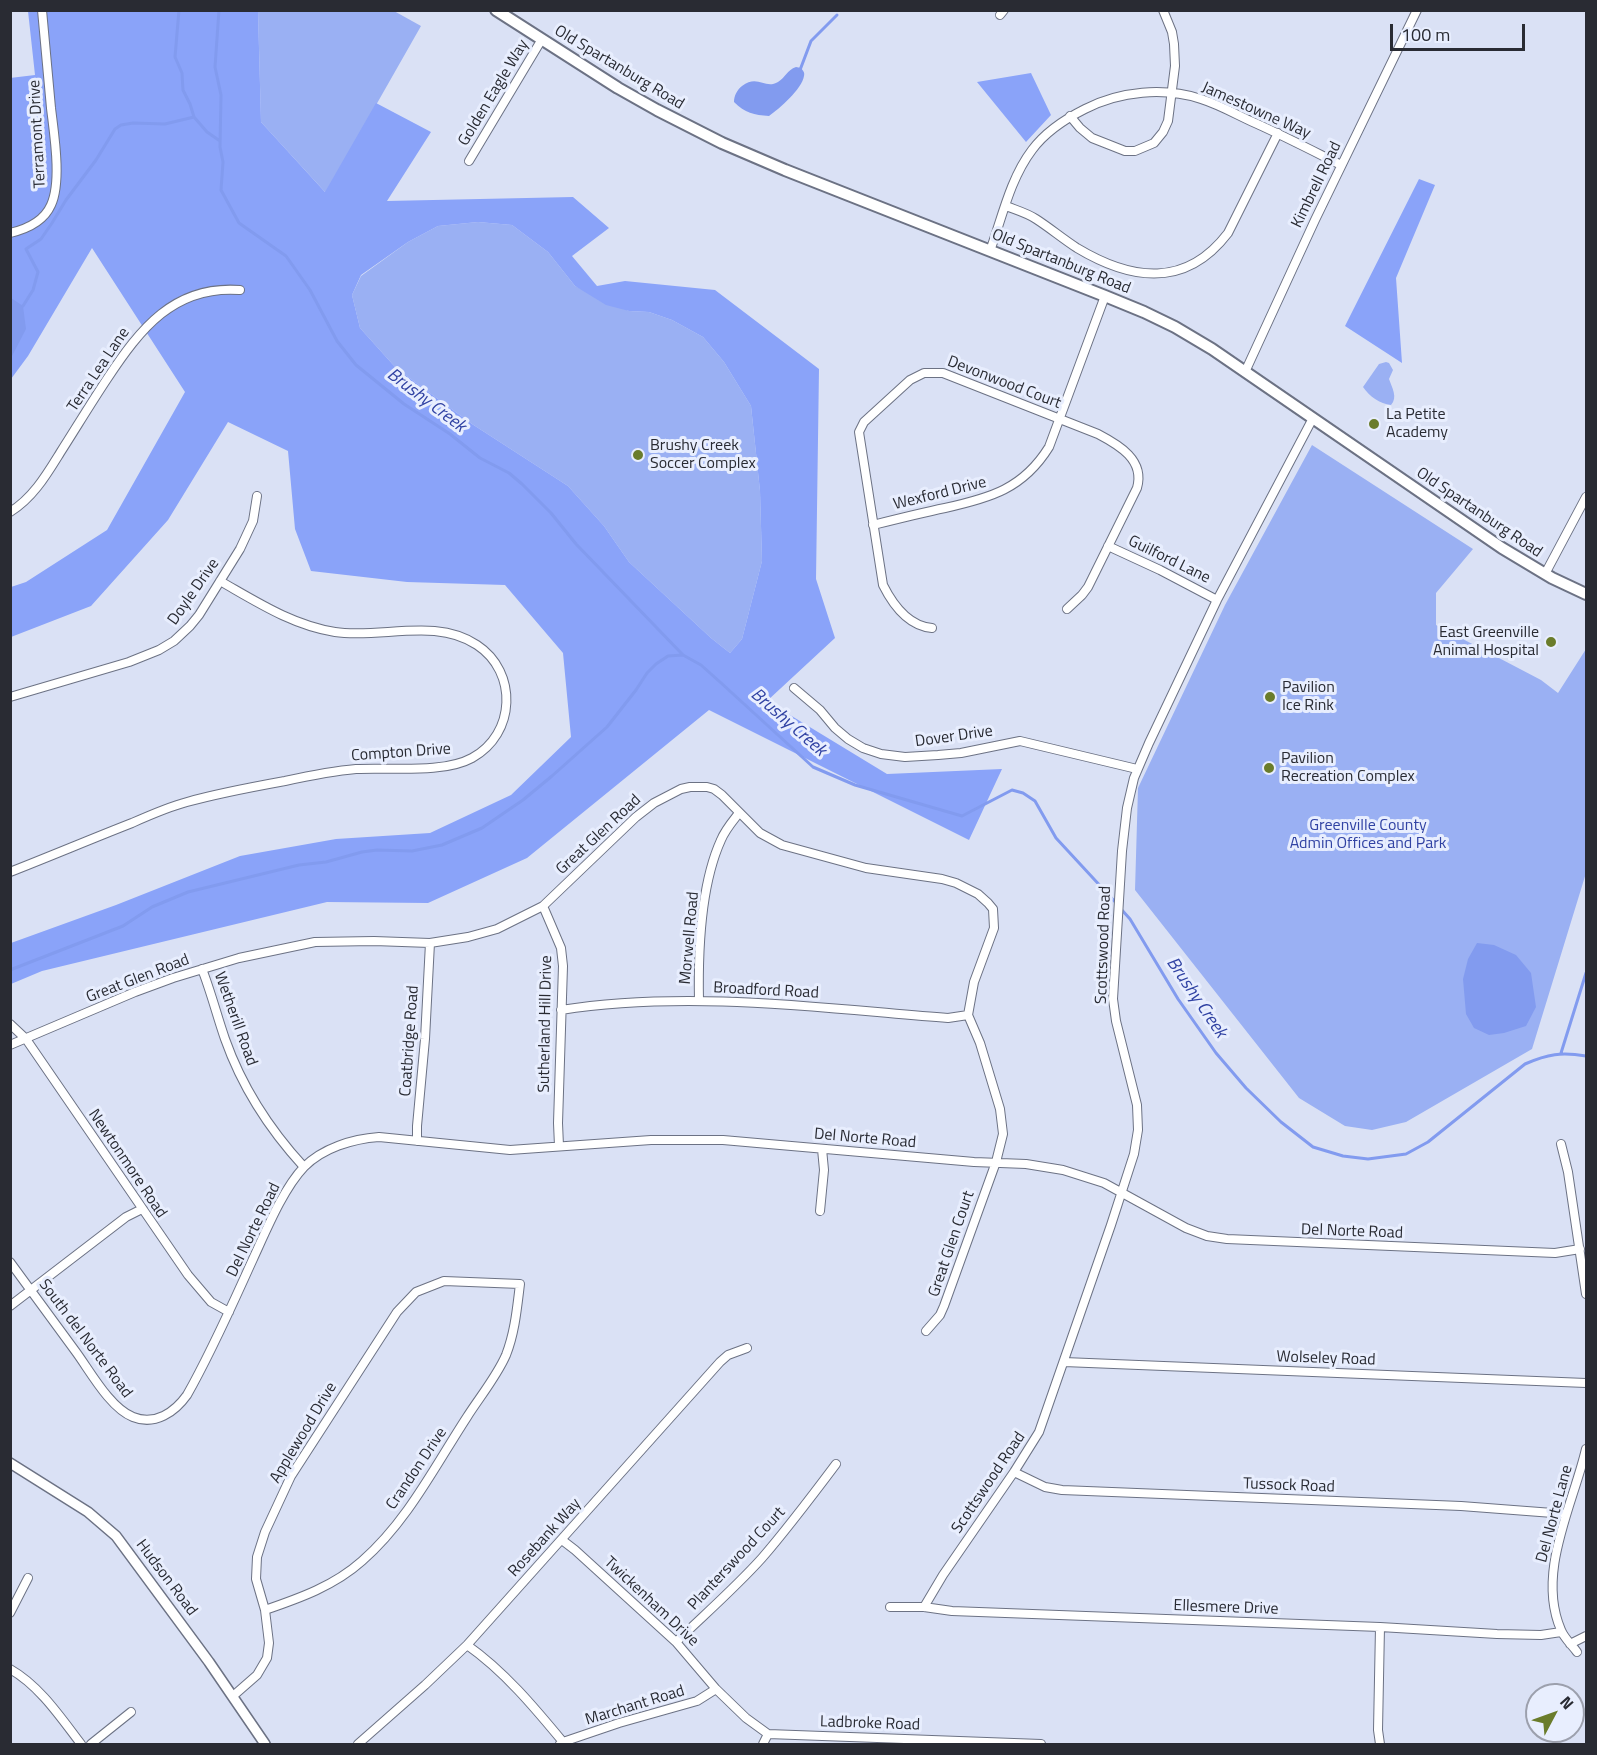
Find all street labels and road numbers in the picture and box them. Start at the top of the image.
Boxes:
street label: Old Spartanburg Road [551,22,687,114]
street label: Golden Eagle Way [455,36,533,150]
street label: Jamestowne Way [1198,78,1314,144]
street label: Terramont Drive [26,79,50,189]
street label: Kimbrell Road [1288,139,1346,231]
street label: Old Spartanburg Road [989,225,1133,299]
street label: Terra Lea Lane [64,324,134,416]
street label: Devonwood Court [944,352,1064,414]
street label: Old Spartanburg Road [1412,464,1546,562]
street label: Wexford Drive [892,473,988,515]
street label: Guilford Lane [1125,532,1213,588]
street label: Doyle Drive [164,555,224,629]
street label: Dover Drive [914,722,994,752]
street label: Compton Drive [350,740,452,766]
street label: Great Glen Road [553,791,645,879]
street label: Scottswood Road [1092,886,1116,1004]
street label: Morwell Road [676,891,704,985]
street label: Great Glen Road [84,951,192,1007]
street label: Sutherland Hill Drive [535,955,557,1093]
street label: Wetherill Road [209,969,261,1069]
street label: Broadford Road [713,979,819,1003]
street label: Coatbridge Road [397,985,423,1097]
street label: Newtonmore Road [84,1106,170,1222]
street label: Del Norte Road [813,1125,917,1153]
street label: Del Norte Road [223,1180,285,1280]
street label: Great Glen Court [925,1188,979,1300]
street label: Del Norte Road [1301,1221,1403,1243]
street label: South del Norte Road [34,1276,136,1402]
street label: Wolseley Road [1276,1348,1376,1370]
street label: Applewood Drive [266,1379,342,1487]
street label: Crandon Drive [383,1424,451,1514]
street label: Scottswood Road [948,1429,1030,1537]
street label: Del Norte Lane [1533,1463,1577,1565]
street label: Tussock Road [1243,1475,1335,1497]
street label: Rosebank Way [505,1495,585,1581]
street label: Planterswood Court [684,1503,790,1615]
street label: Hudson Road [131,1536,201,1620]
street label: Twickenham Drive [600,1553,702,1651]
street label: Ellesmere Drive [1173,1597,1279,1619]
street label: Marchant Road [583,1682,687,1730]
street label: Ladbroke Road [820,1713,920,1735]

